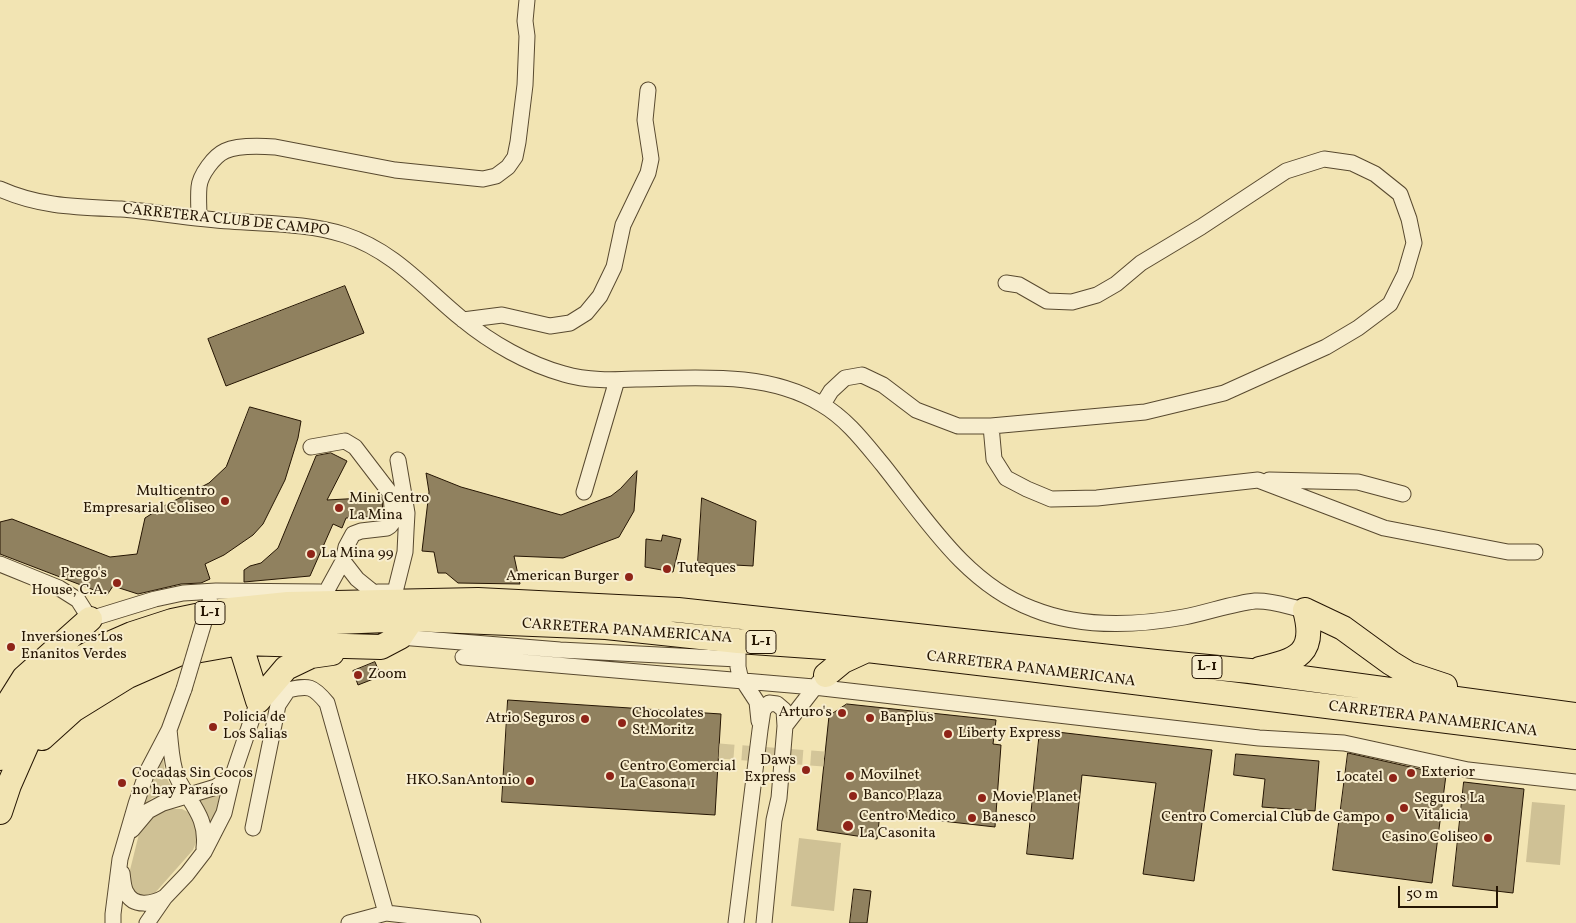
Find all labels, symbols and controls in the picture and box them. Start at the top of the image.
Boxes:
street label: CARRETERA CLUB DE CAMPO [122,201,330,241]
place label: Multicentro Empresarial Coliseo [83,483,215,518]
place label: Mini Centro La Mina [349,490,429,525]
marker: Multicentro Empresarial Coliseo [219,495,231,507]
marker: Mini Centro La Mina [333,502,345,514]
place label: La Mina 99 [321,545,393,563]
marker: La Mina 99 [305,548,317,560]
place label: Tuteques [677,560,736,578]
marker: Tuteques [661,563,673,575]
place label: Prego's House, C.A. [31,565,107,600]
place label: American Burger [506,568,619,586]
marker: American Burger [623,571,635,583]
marker: Prego's House, C.A. [111,577,123,589]
road number: L-1 [195,602,225,624]
street label: CARRETERA PANAMERICANA [521,616,733,648]
place label: Inversiones Los Enanitos Verdes [21,629,127,664]
road number: L-1 [746,630,776,654]
marker: Inversiones Los Enanitos Verdes [5,641,17,653]
street label: CARRETERA PANAMERICANA [925,648,1137,692]
road number: L-1 [1192,656,1222,679]
place label: Zoom [368,666,407,684]
marker: Zoom [352,669,364,681]
street label: CARRETERA PANAMERICANA [1327,698,1539,742]
place label: Arturo's [779,704,832,722]
place label: Chocolates St.Moritz [632,705,704,740]
marker: Arturo's [836,707,848,719]
place label: Policia de Los Salias [223,709,287,744]
place label: Banplus [880,709,934,727]
place label: Atrio Seguros [485,710,575,728]
marker: Banplus [864,712,876,724]
marker: Atrio Seguros [579,713,591,725]
marker: Chocolates St.Moritz [616,717,628,729]
marker: Policia de Los Salias [207,721,219,733]
place label: Liberty Express [958,725,1061,743]
marker: Liberty Express [942,728,954,740]
place label: Daws Express [744,752,796,787]
place label: Centro Comercial La Casona 1 [620,758,736,793]
marker: Daws Express [800,764,812,776]
place label: Exterior [1421,764,1475,782]
place label: Cocadas Sin Cocos no hay Paraíso [132,765,253,800]
place label: Movilnet [860,767,920,785]
marker: Exterior [1405,767,1417,779]
place label: Locatel [1336,769,1383,787]
marker: Centro Comercial La Casona 1 [604,770,616,782]
marker: Movilnet [844,770,856,782]
place label: HKO.SanAntonio [406,772,520,790]
marker: Locatel [1387,772,1399,784]
marker: HKO.SanAntonio [524,775,536,787]
marker: Cocadas Sin Cocos no hay Paraíso [116,777,128,789]
place label: Banco Plaza [863,787,942,805]
place label: Movie Planet [992,789,1078,807]
marker: Banco Plaza [847,790,859,802]
place label: Seguros La Vitalicia [1414,790,1485,825]
marker: Movie Planet [976,792,988,804]
marker: Seguros La Vitalicia [1398,802,1410,814]
place label: Centro Medico La Casonita [859,808,956,843]
place label: Banesco [982,809,1036,827]
place label: Centro Comercial Club de Campo [1161,809,1380,827]
marker: Banesco [966,812,978,824]
marker: Centro Comercial Club de Campo [1384,812,1396,824]
marker: Centro Medico La Casonita [841,819,855,833]
place label: Casino Coliseo [1382,829,1478,847]
marker: Casino Coliseo [1482,832,1494,844]
scale bar [1401,876,1501,908]
text: 50 m [1406,884,1438,905]

